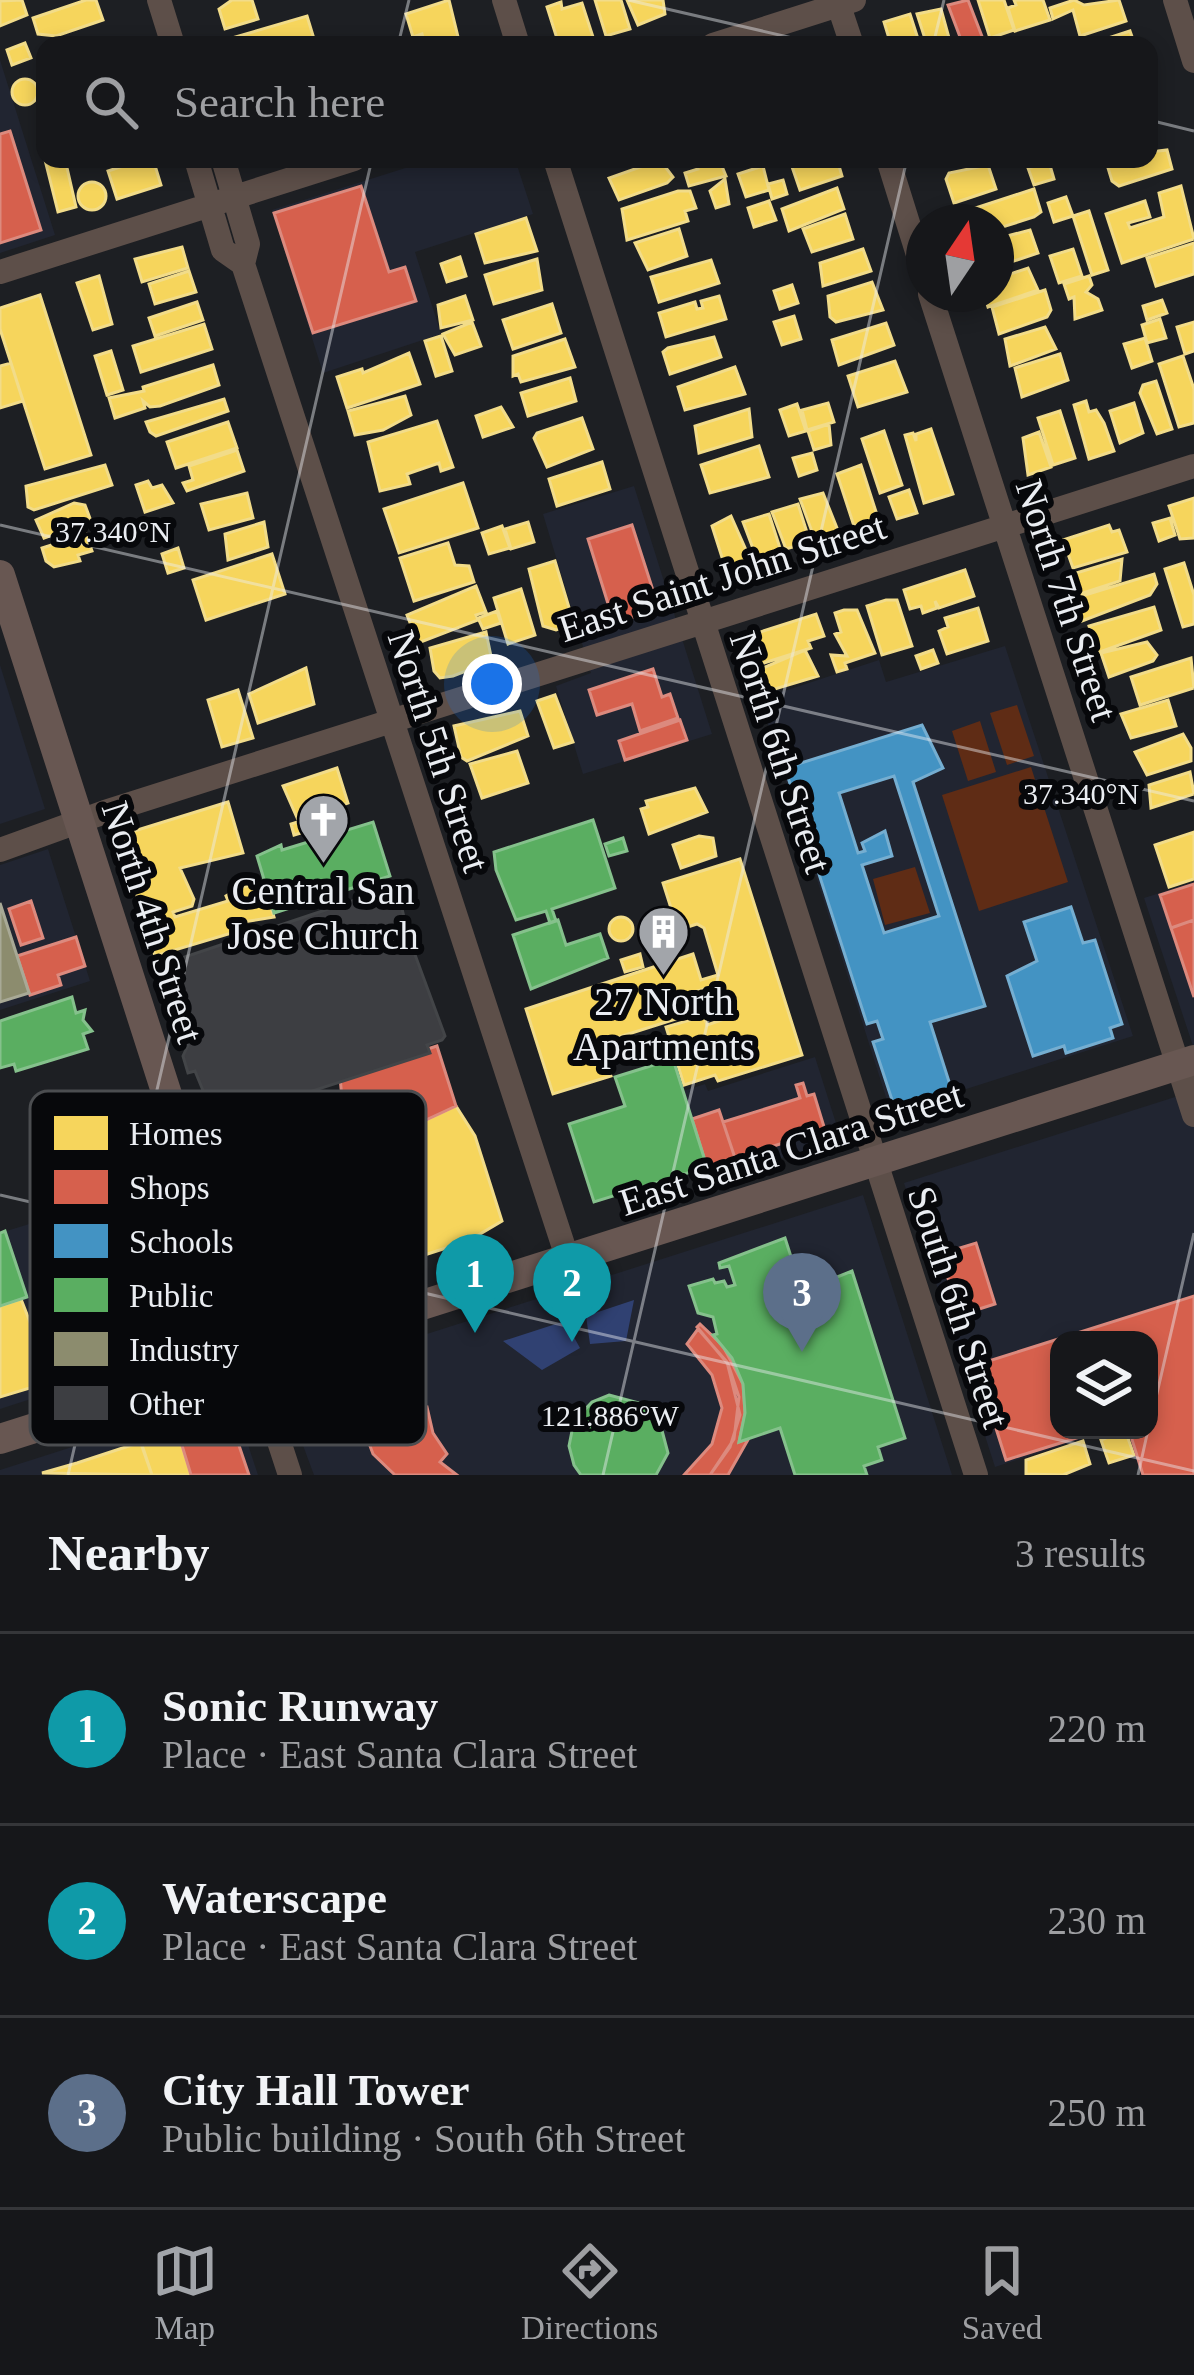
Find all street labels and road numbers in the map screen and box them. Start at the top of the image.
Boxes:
street label: North 7th Street [1008,474,1126,726]
street label: East Saint John Street [553,504,891,650]
street label: North 5th Street [380,625,498,877]
street label: North 6th Street [722,626,840,878]
street label: North 4th Street [94,796,212,1048]
street label: East Santa Clara Street [614,1072,968,1224]
street label: South 6th Street [900,1181,1018,1433]

